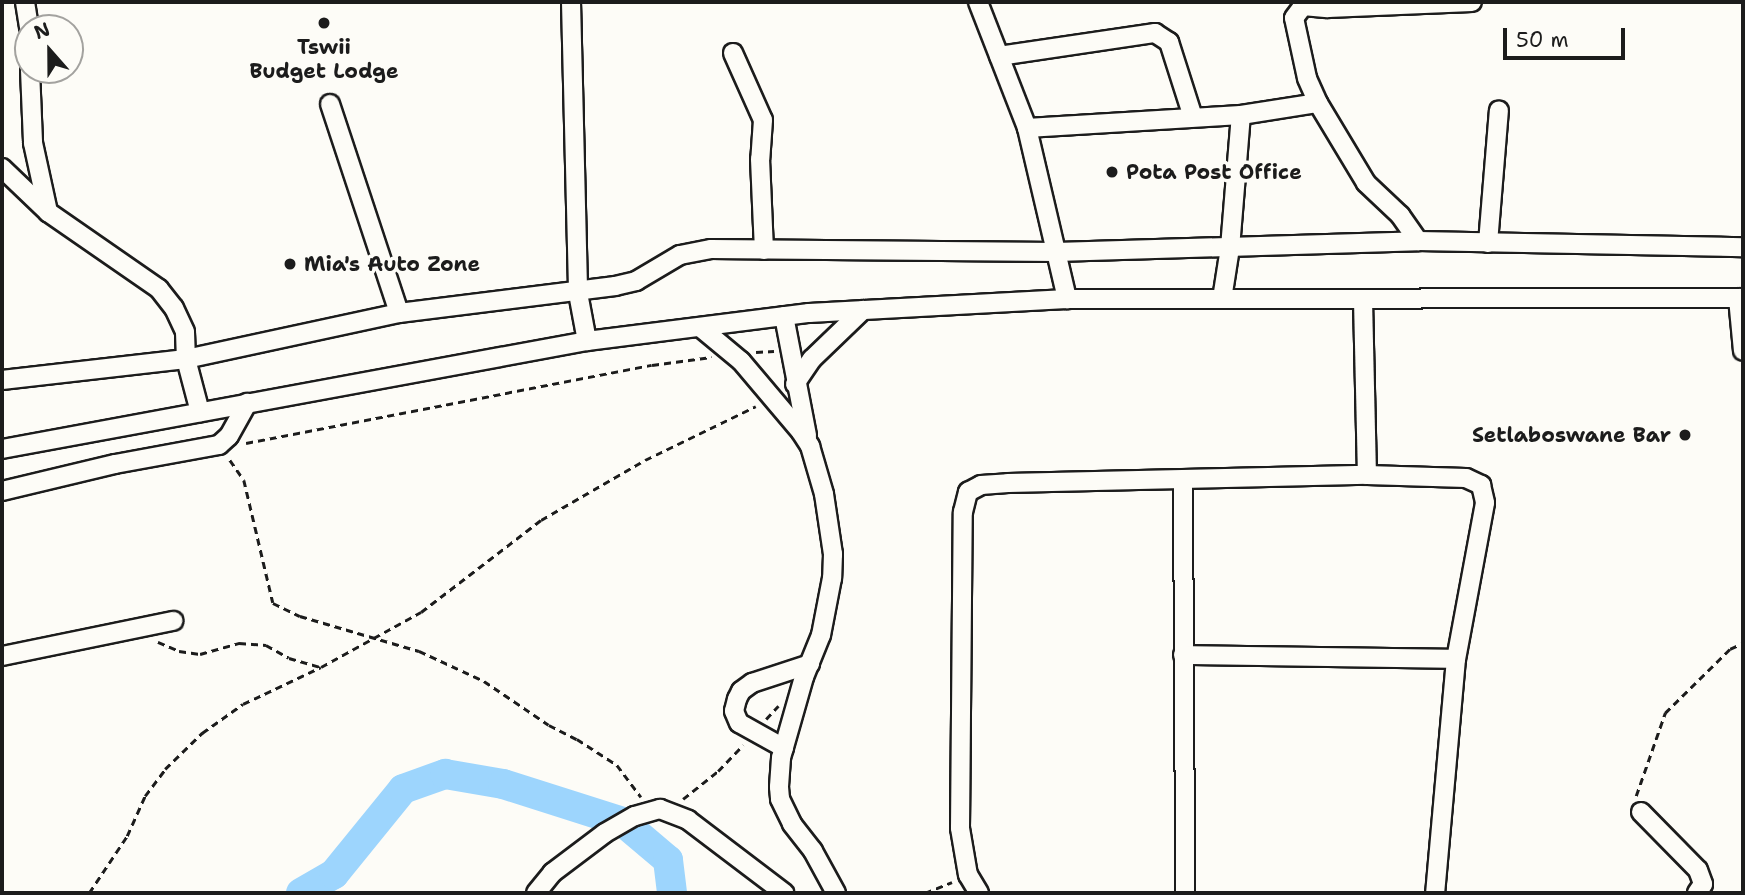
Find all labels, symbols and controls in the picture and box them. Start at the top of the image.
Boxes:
north arrow [14,14,84,84]
scale bar [1507,14,1630,58]
marker: Tswii Budget Lodge [316,15,332,31]
text: N [31,16,54,45]
text: 50 m [1516,26,1569,54]
place label: Tswii Budget Lodge [249,34,399,84]
place label: Pota Post Office [1126,159,1302,185]
marker: Pota Post Office [1104,164,1120,180]
place label: Mia's Auto Zone [304,251,480,277]
marker: Mia's Auto Zone [282,256,298,272]
place label: Setlaboswane Bar [1472,422,1671,448]
marker: Setlaboswane Bar [1677,427,1693,443]

